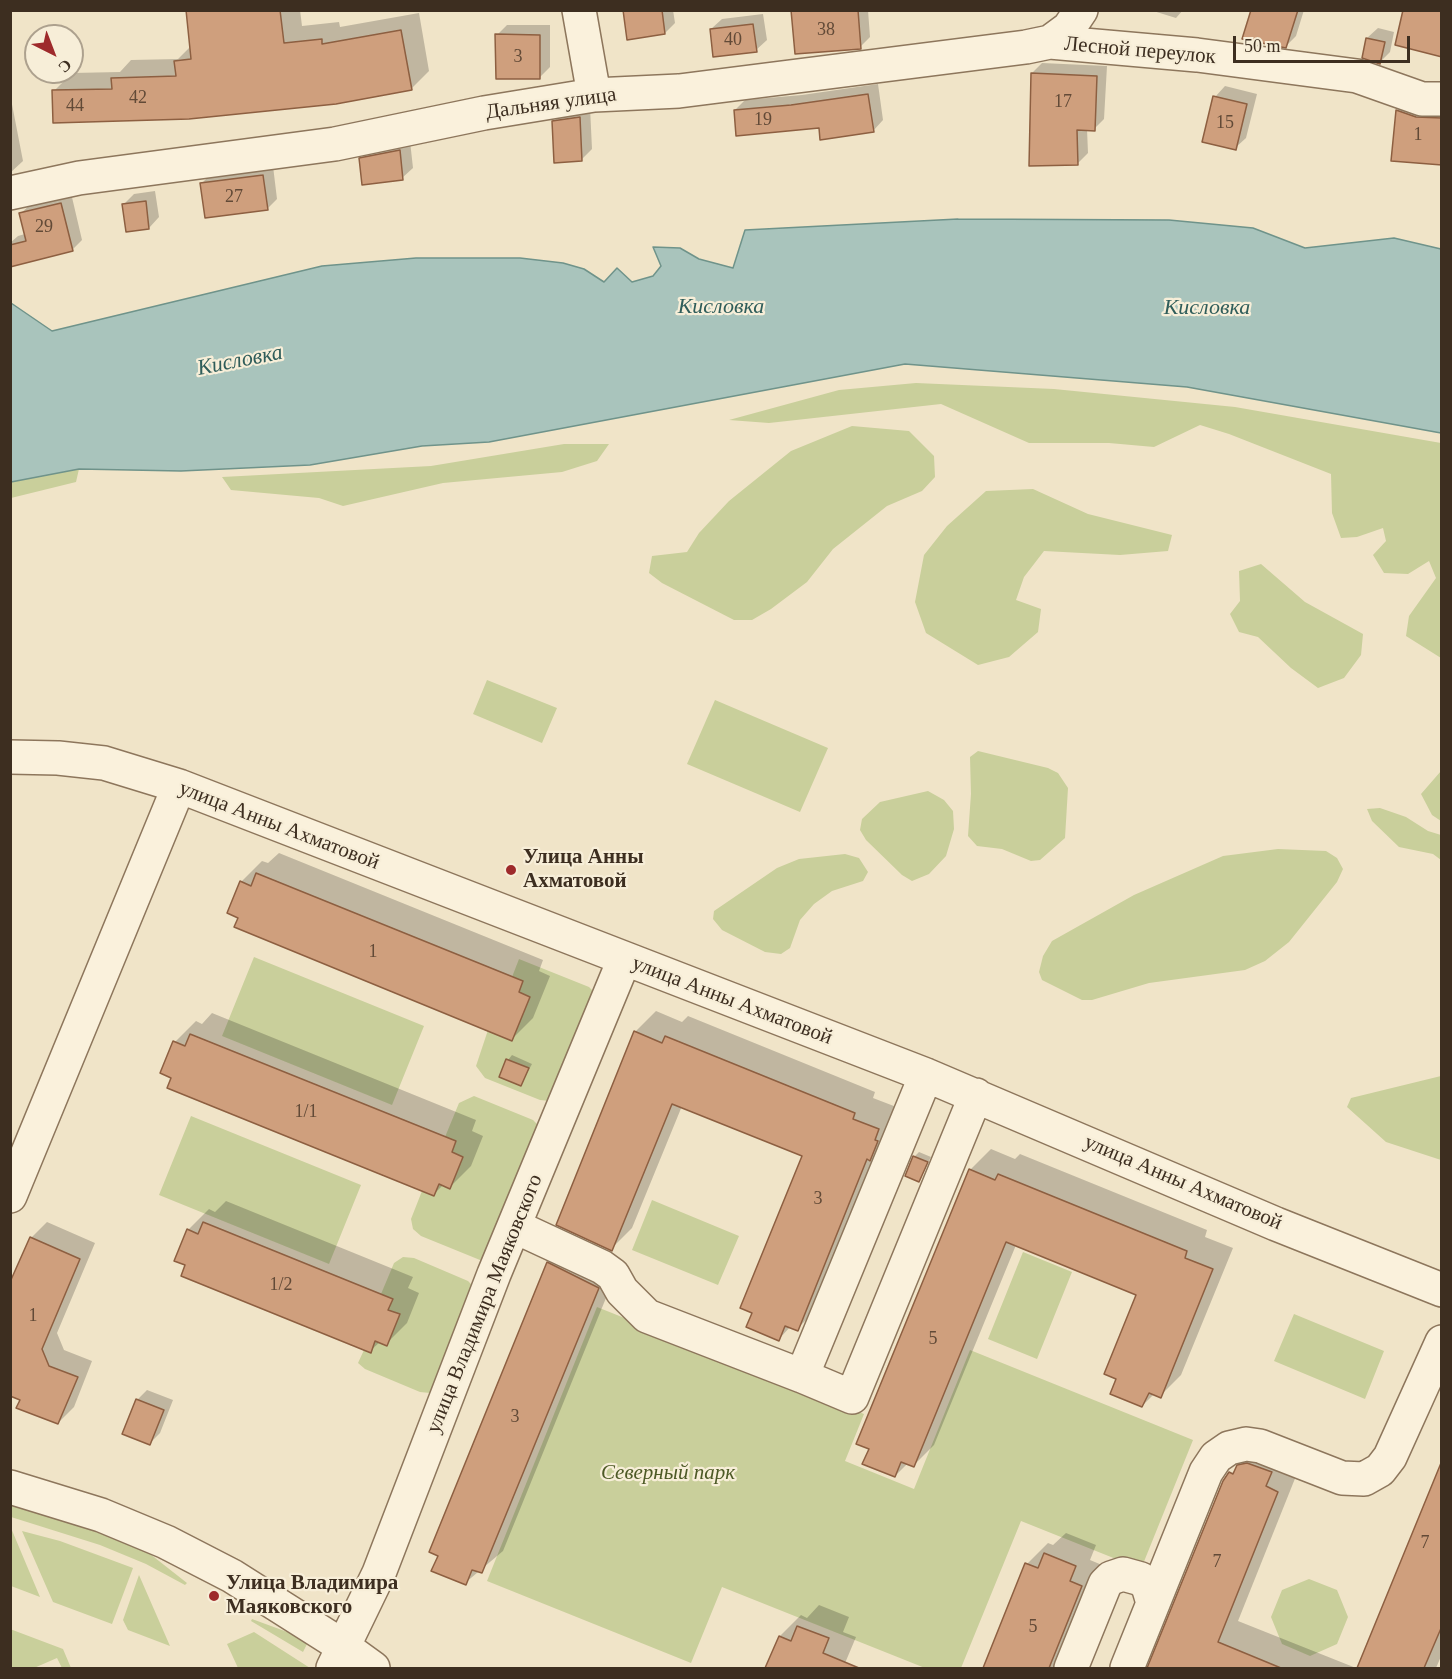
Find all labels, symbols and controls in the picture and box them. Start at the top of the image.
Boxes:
house number: 38 [817,19,835,41]
north arrow [24,24,84,84]
scale bar [1236,24,1413,62]
house number: 40 [724,29,742,51]
street label: Лесной переулок [1063,32,1217,70]
text: 50 m [1244,36,1281,56]
house number: 3 [514,46,522,68]
text: С [55,56,75,76]
street label: Дальняя улица [484,82,618,126]
house number: 42 [129,87,147,109]
house number: 17 [1054,91,1072,113]
house number: 44 [66,95,84,117]
house number: 19 [754,109,772,131]
house number: 15 [1216,112,1234,134]
house number: 1 [1414,124,1422,146]
house number: 27 [225,186,243,208]
house number: 29 [35,216,53,238]
water label: Кисловка [678,294,764,320]
water label: Кисловка [1164,295,1250,321]
water label: Кисловка [195,340,285,382]
street label: улица Анны Ахматовой [175,776,383,876]
place label: Улица Анны Ахматовой [523,845,644,895]
marker: Улица Анны Ахматовой [504,863,518,877]
house number: 1 [368,941,378,963]
street label: улица Анны Ахматовой [628,951,836,1051]
house number: 1/1 [294,1101,318,1123]
street label: улица Анны Ахматовой [1080,1130,1286,1236]
street label: улица Владимира Маяковского [421,1171,549,1437]
house number: 3 [814,1188,822,1210]
house number: 1/2 [269,1274,293,1296]
house number: 1 [28,1305,38,1327]
house number: 5 [928,1328,938,1350]
house number: 3 [510,1406,520,1428]
park label: Северный парк [601,1460,735,1486]
house number: 7 [1420,1532,1430,1554]
house number: 7 [1212,1551,1222,1573]
place label: Улица Владимира Маяковского [226,1571,398,1621]
marker: Улица Владимира Маяковского [207,1589,221,1603]
house number: 5 [1028,1616,1038,1638]

